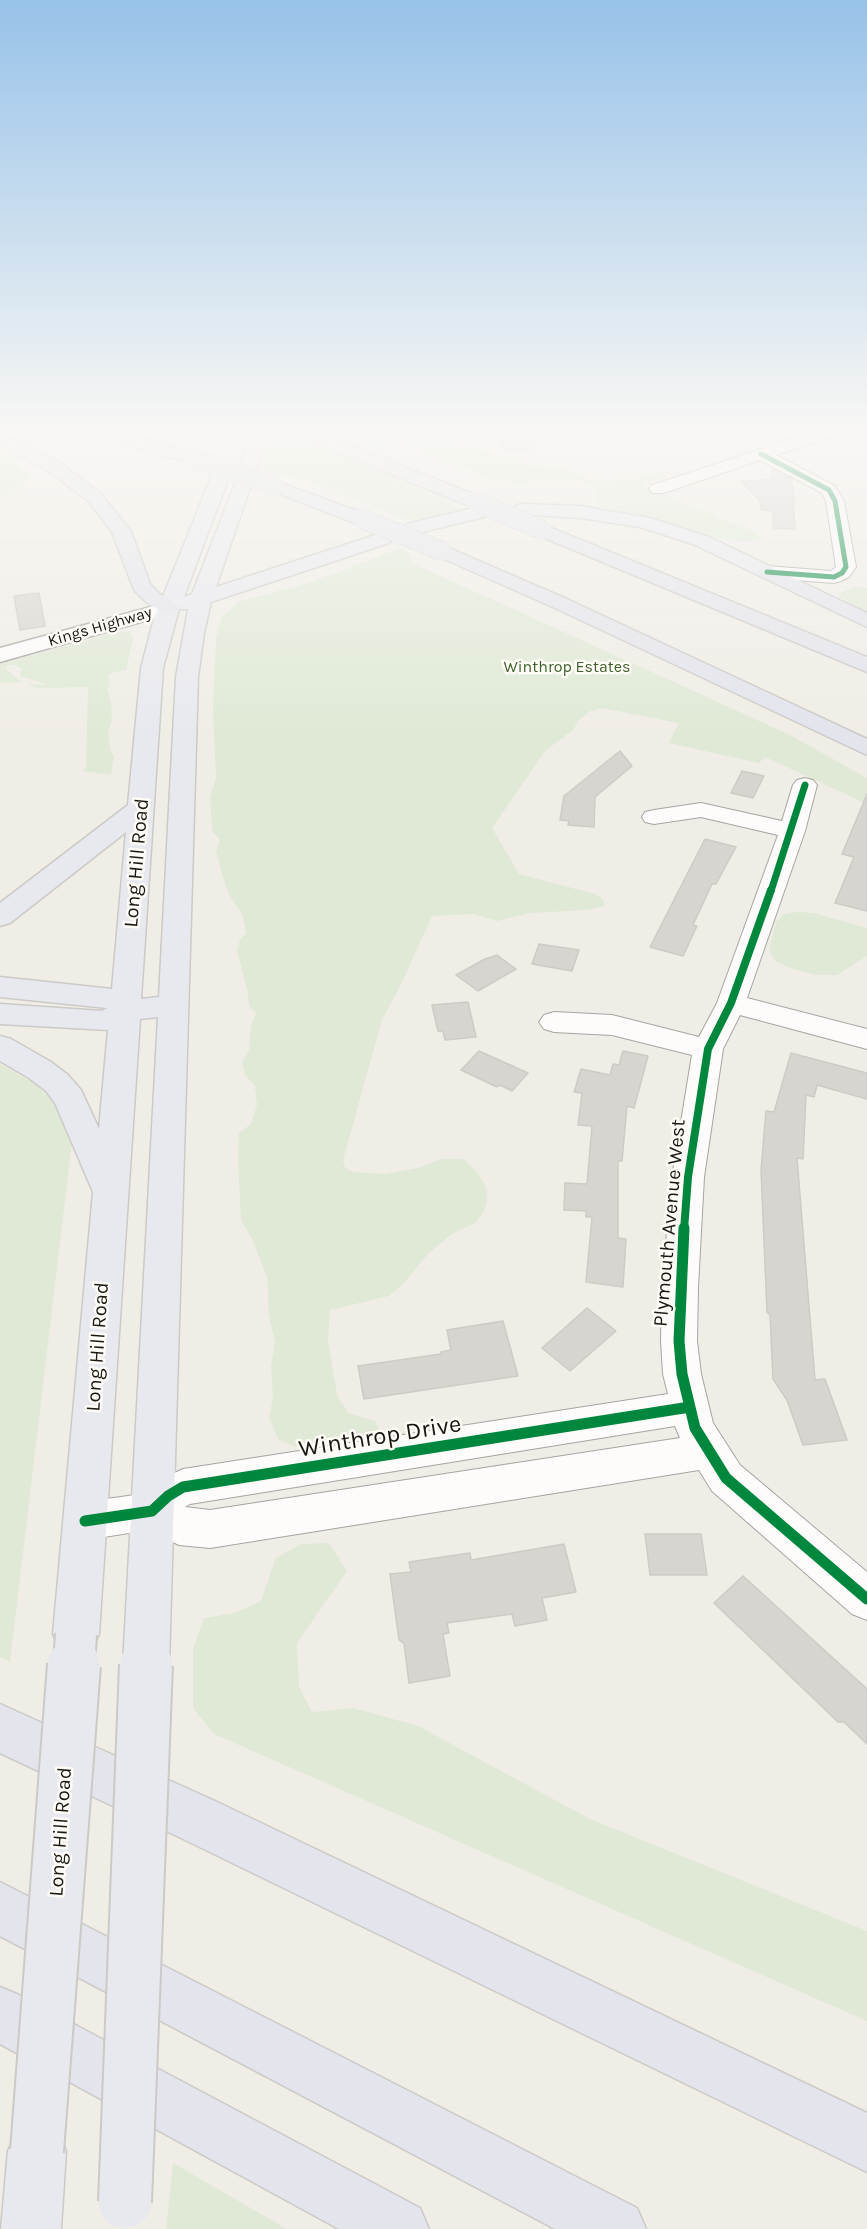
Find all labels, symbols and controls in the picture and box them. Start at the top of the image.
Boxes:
street label: Kings Highway [46,603,154,651]
park label: Winthrop Estates [504,657,630,677]
street label: Long Hill Road [119,797,155,929]
street label: Plymouth Avenue West [649,1118,691,1328]
street label: Long Hill Road [82,1281,114,1413]
street label: Winthrop Drive [297,1410,463,1464]
street label: Long Hill Road [45,1766,77,1898]

